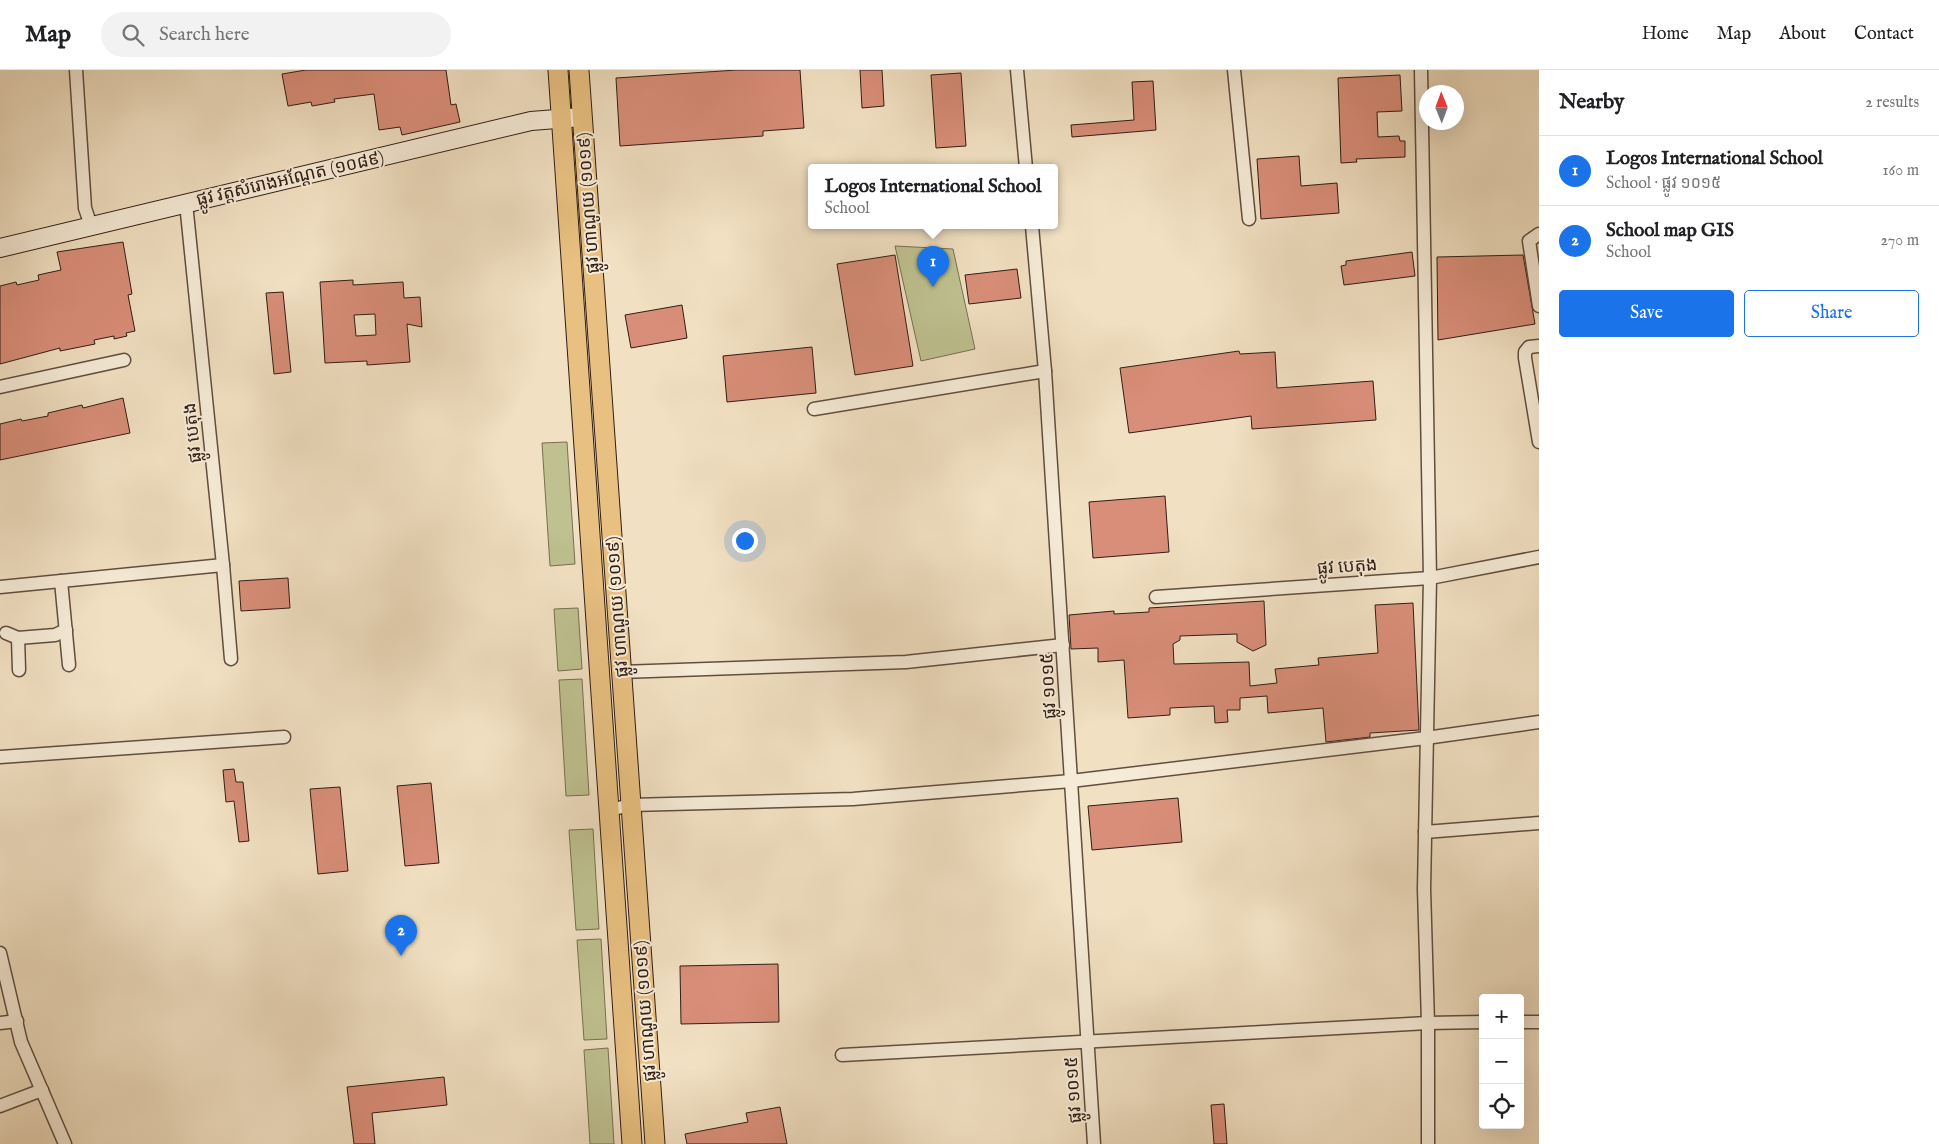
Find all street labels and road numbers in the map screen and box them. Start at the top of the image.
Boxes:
street label: ផ្លូវ ហាណូយ (១០១៩) [573,131,609,274]
street label: ផ្លូវ វត្តសំរោងអណ្ដែត (១០៨៩) [194,146,387,216]
street label: ផ្លូវ បេតុង [179,401,211,464]
street label: ផ្លូវ ហាណូយ (១០១៩) [602,535,638,678]
street label: ផ្លូវ បេតុង [1316,554,1378,584]
street label: ផ្លូវ ១០១៥ [1036,652,1066,720]
street label: ផ្លូវ ហាណូយ (១០១៩) [630,939,666,1082]
street label: ផ្លូវ ១០១៥ [1061,1055,1092,1124]

